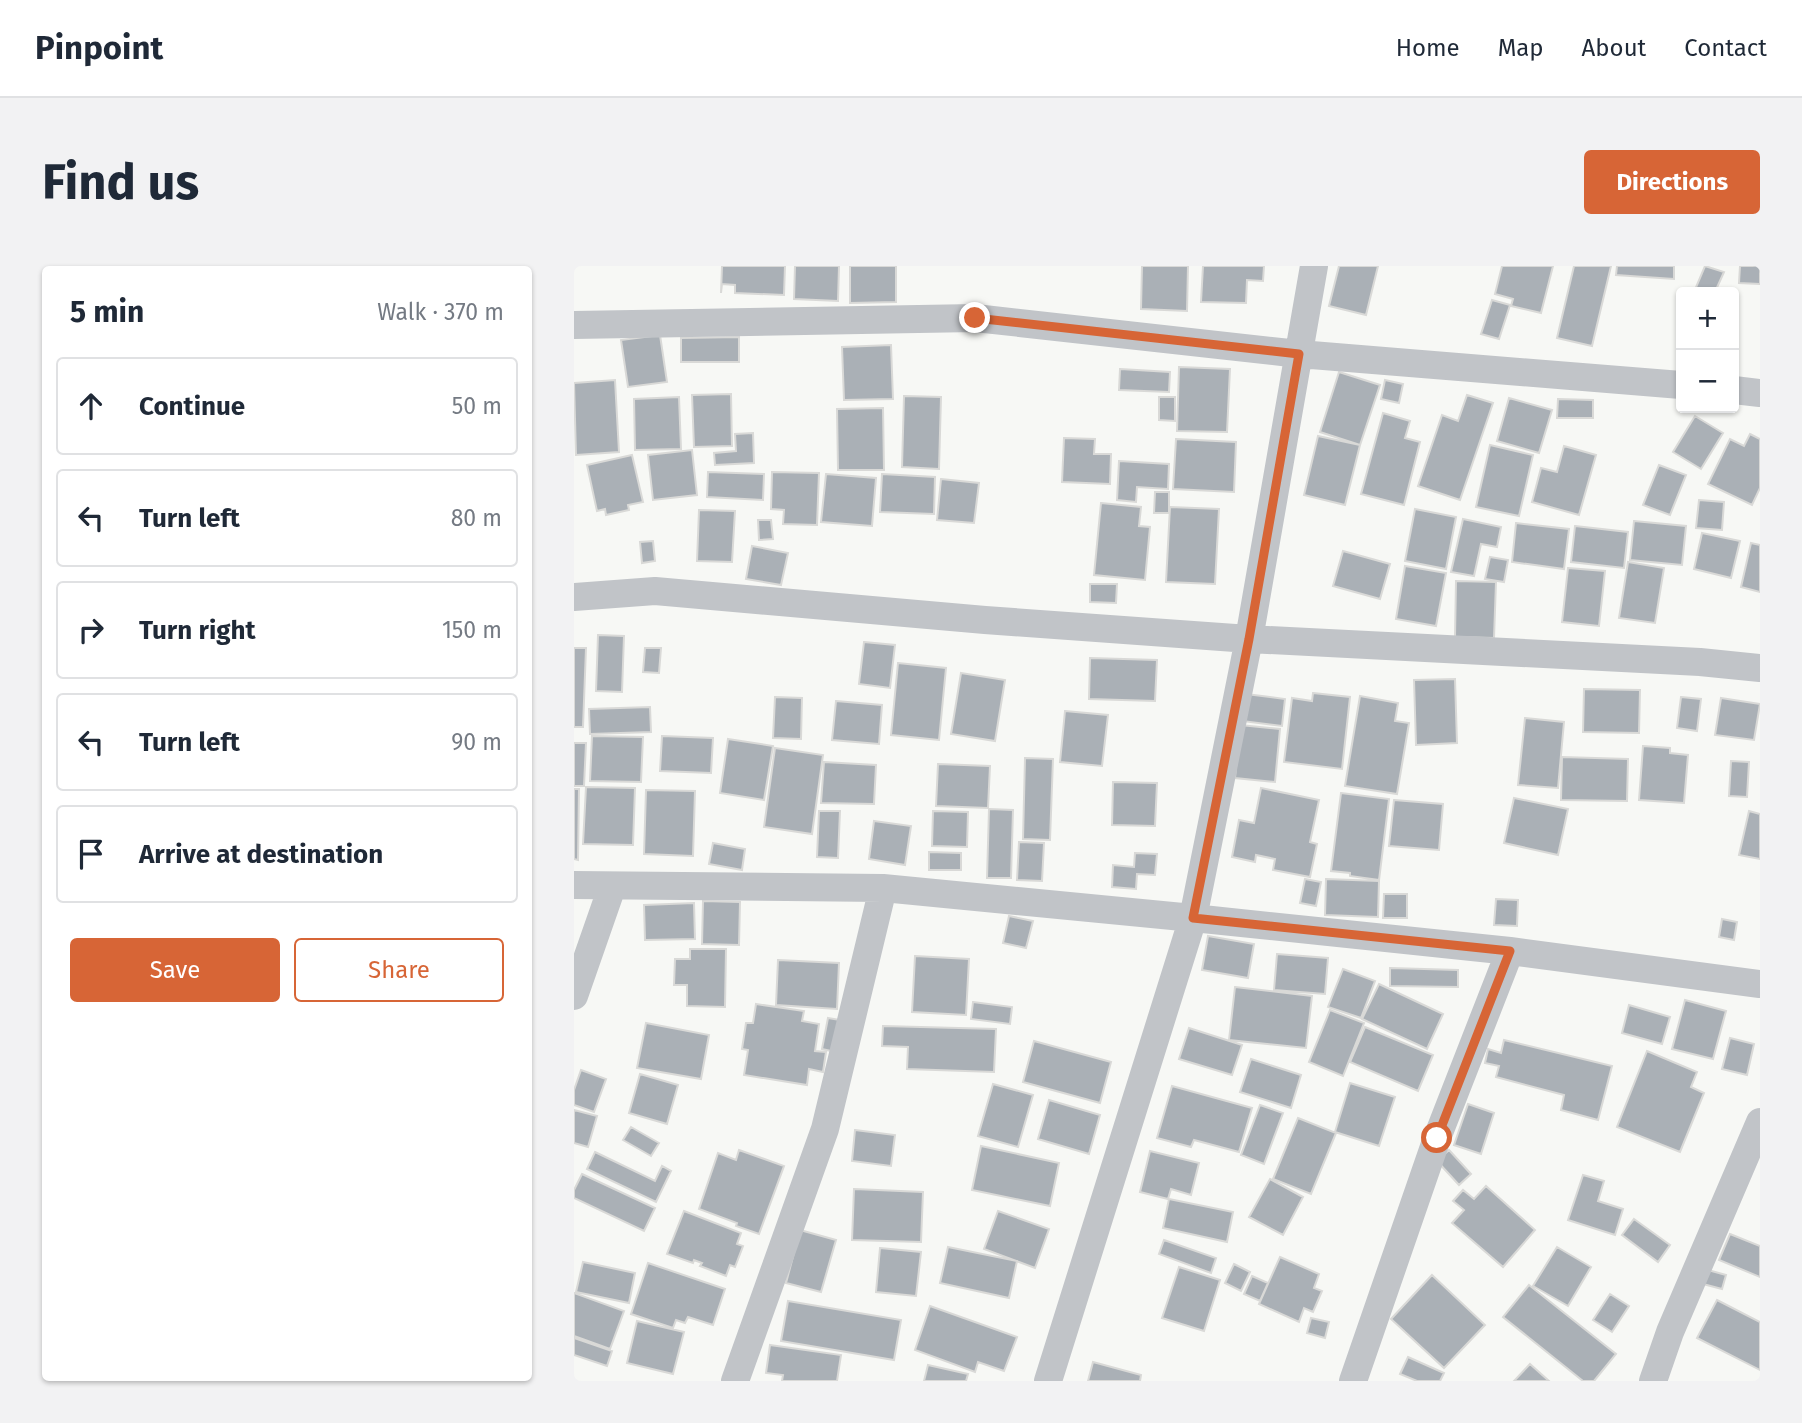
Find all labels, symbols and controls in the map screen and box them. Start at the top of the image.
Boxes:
text: Pinpoint [35,28,163,68]
text: Home [1396,34,1460,62]
text: Map [1498,34,1544,62]
text: About [1582,34,1646,62]
text: Contact [1684,34,1767,62]
button: Directions [1584,150,1760,214]
text: Find us [42,153,199,212]
map controls [1676,287,1739,413]
button: + [1676,287,1739,350]
text: 5 min [70,294,144,330]
text: Walk · 370 m [377,298,504,326]
route end [959,302,990,333]
button: − [1676,350,1739,413]
icon: ahead [72,387,110,425]
text: Continue [139,391,245,422]
text: 50 m [452,392,502,420]
icon: left [72,499,110,537]
text: Turn left [139,503,240,534]
text: 80 m [451,504,502,532]
icon: right [72,611,110,649]
text: Turn right [139,615,256,646]
text: 150 m [442,616,502,644]
icon: left [72,723,110,761]
text: Turn left [139,727,240,758]
text: 90 m [451,728,502,756]
icon: arrive [72,835,110,873]
text: Arrive at destination [139,839,383,870]
button: Save [70,938,280,1002]
button: Share [294,938,504,1002]
route start [1421,1122,1452,1153]

